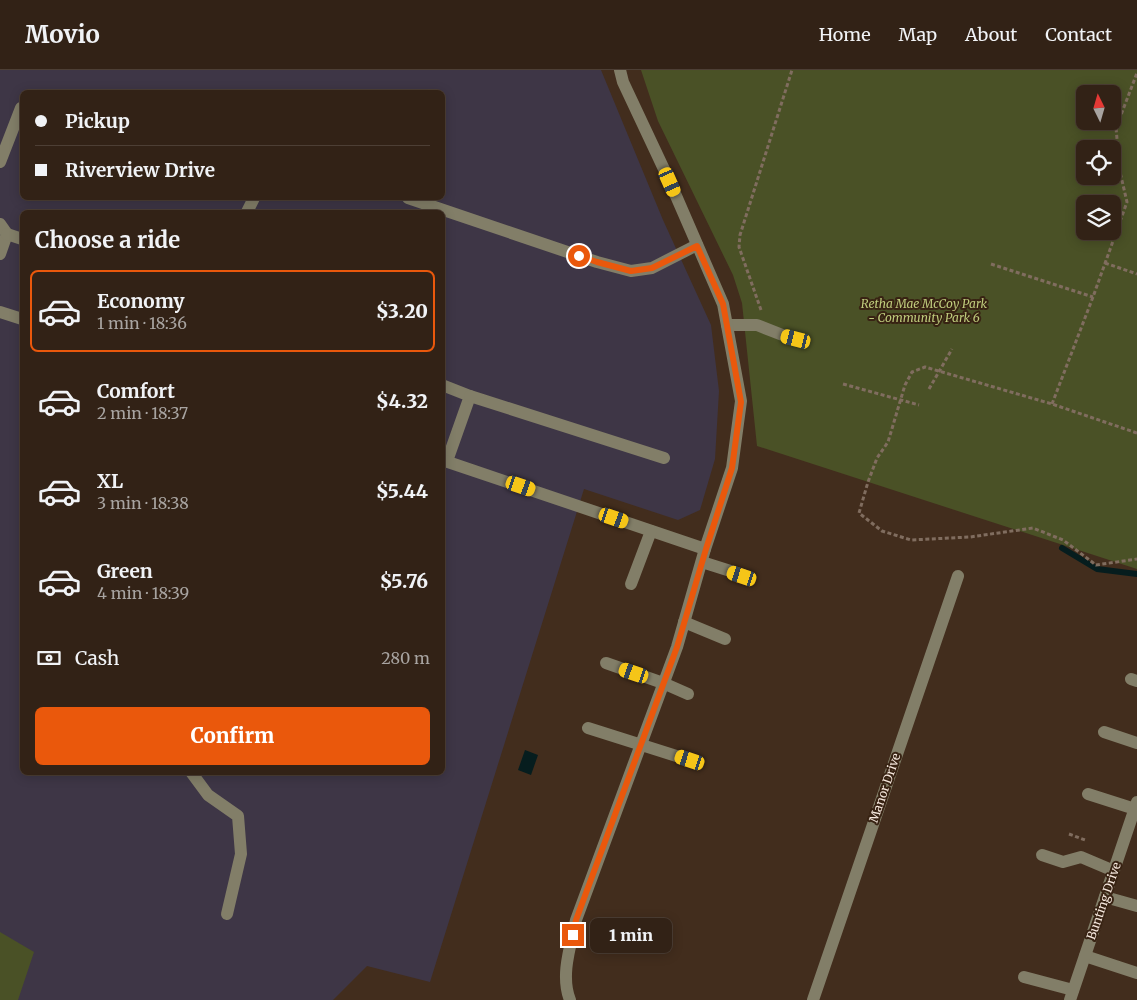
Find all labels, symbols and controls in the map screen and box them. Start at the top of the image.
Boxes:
text: Movio [25,19,100,50]
text: Home [819,23,871,46]
text: Map [899,23,937,46]
text: About [965,23,1017,46]
text: Contact [1045,23,1112,46]
north arrow [1076,85,1121,130]
map controls [1076,85,1121,240]
text: Pickup [65,109,130,133]
button: locate [1076,140,1121,185]
text: Riverview Drive [65,158,215,182]
car [657,165,682,199]
button: layers [1076,195,1121,240]
text: Choose a ride [35,226,180,254]
route start [568,245,590,267]
icon: car [37,289,82,334]
text: Economy [97,289,185,313]
park label: Retha Mae McCoy Park - Community Park 6 [861,296,988,325]
text: $3.20 [376,299,428,323]
text: 1 min · 18:36 [97,313,187,333]
car [779,328,812,350]
icon: car [37,379,82,424]
text: Comfort [97,379,175,403]
text: $4.32 [376,389,428,413]
text: 2 min · 18:37 [97,403,188,423]
icon: car [37,469,82,514]
text: XL [97,469,123,493]
car [504,474,537,498]
text: $5.44 [376,479,428,503]
text: 3 min · 18:38 [97,493,189,513]
car [597,506,630,530]
icon: car [37,559,82,604]
text: Green [97,559,153,583]
car [725,564,758,588]
text: $5.76 [380,569,428,593]
text: 4 min · 18:39 [97,583,189,603]
icon: cash [35,644,63,672]
text: Cash [75,646,119,670]
text: 280 m [381,648,430,668]
car [617,661,650,685]
button: Confirm [35,707,430,765]
car [673,748,706,772]
street label: Manor Drive [866,751,903,825]
street label: Bunting Drive [1083,860,1124,942]
callout: 1 min [590,918,673,952]
route end [562,924,584,946]
text: 1 min [609,925,653,945]

